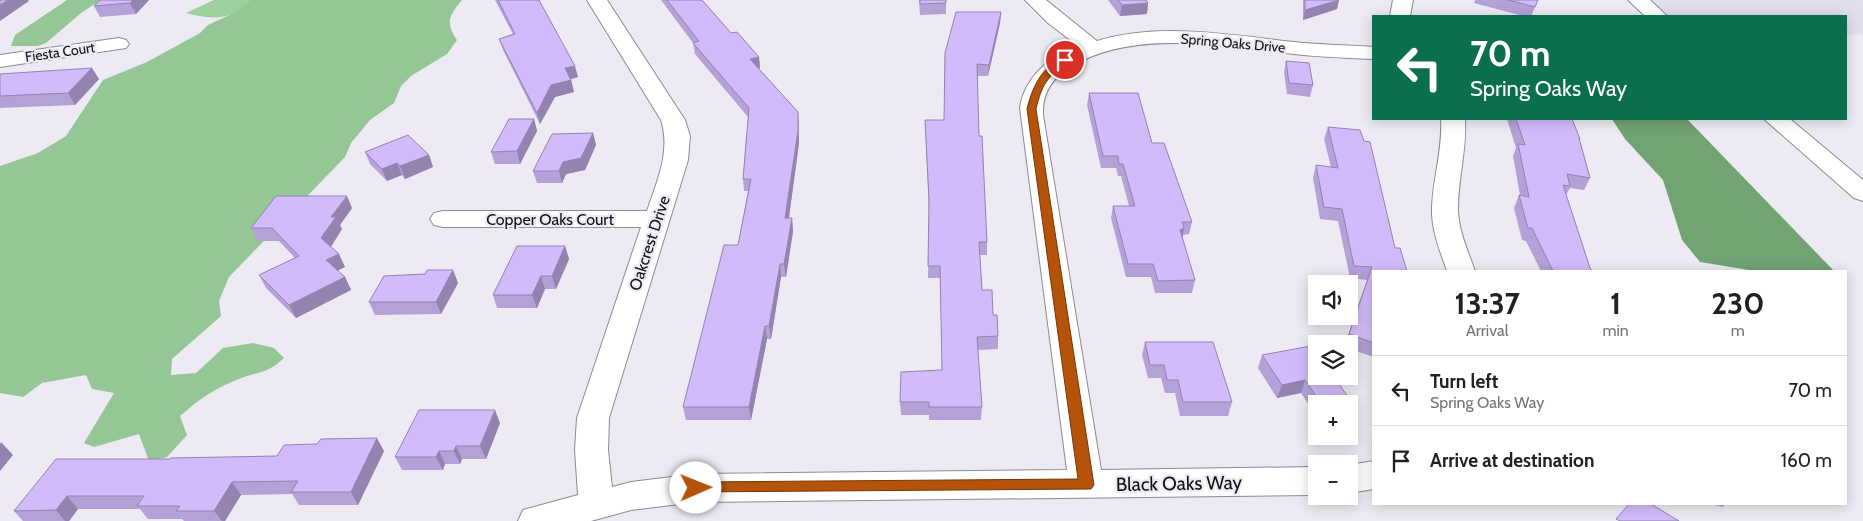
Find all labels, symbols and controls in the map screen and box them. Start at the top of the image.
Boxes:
street label: Spring Oaks Drive [1180,29,1286,57]
text: 70 m [1470,32,1551,75]
icon: left [1387,35,1452,100]
street label: Fiesta Court [24,38,96,66]
pin [1044,39,1086,81]
icon: arrive [1051,46,1079,74]
text: Spring Oaks Way [1470,75,1627,102]
street label: Oakcrest Drive [625,193,674,293]
street label: Copper Oaks Court [486,210,614,229]
map controls [1308,275,1358,505]
button: sound [1308,275,1358,325]
text: 13:37 [1455,285,1520,322]
text: 1 [1610,285,1621,322]
text: 230 [1711,285,1764,322]
text: Arrival [1466,321,1508,340]
text: min [1602,321,1629,340]
text: m [1731,321,1745,340]
button: layers [1308,335,1358,385]
text: Turn left [1430,370,1498,393]
icon: left [1387,377,1415,405]
text: 70 m [1788,379,1832,402]
text: Spring Oaks Way [1430,393,1544,412]
button: + [1308,395,1358,445]
icon: arrive [1387,447,1415,475]
text: Arrive at destination [1430,449,1594,472]
text: 160 m [1781,449,1832,472]
button: − [1308,455,1358,505]
position arrow [669,461,721,513]
street label: Black Oaks Way [1116,471,1243,496]

